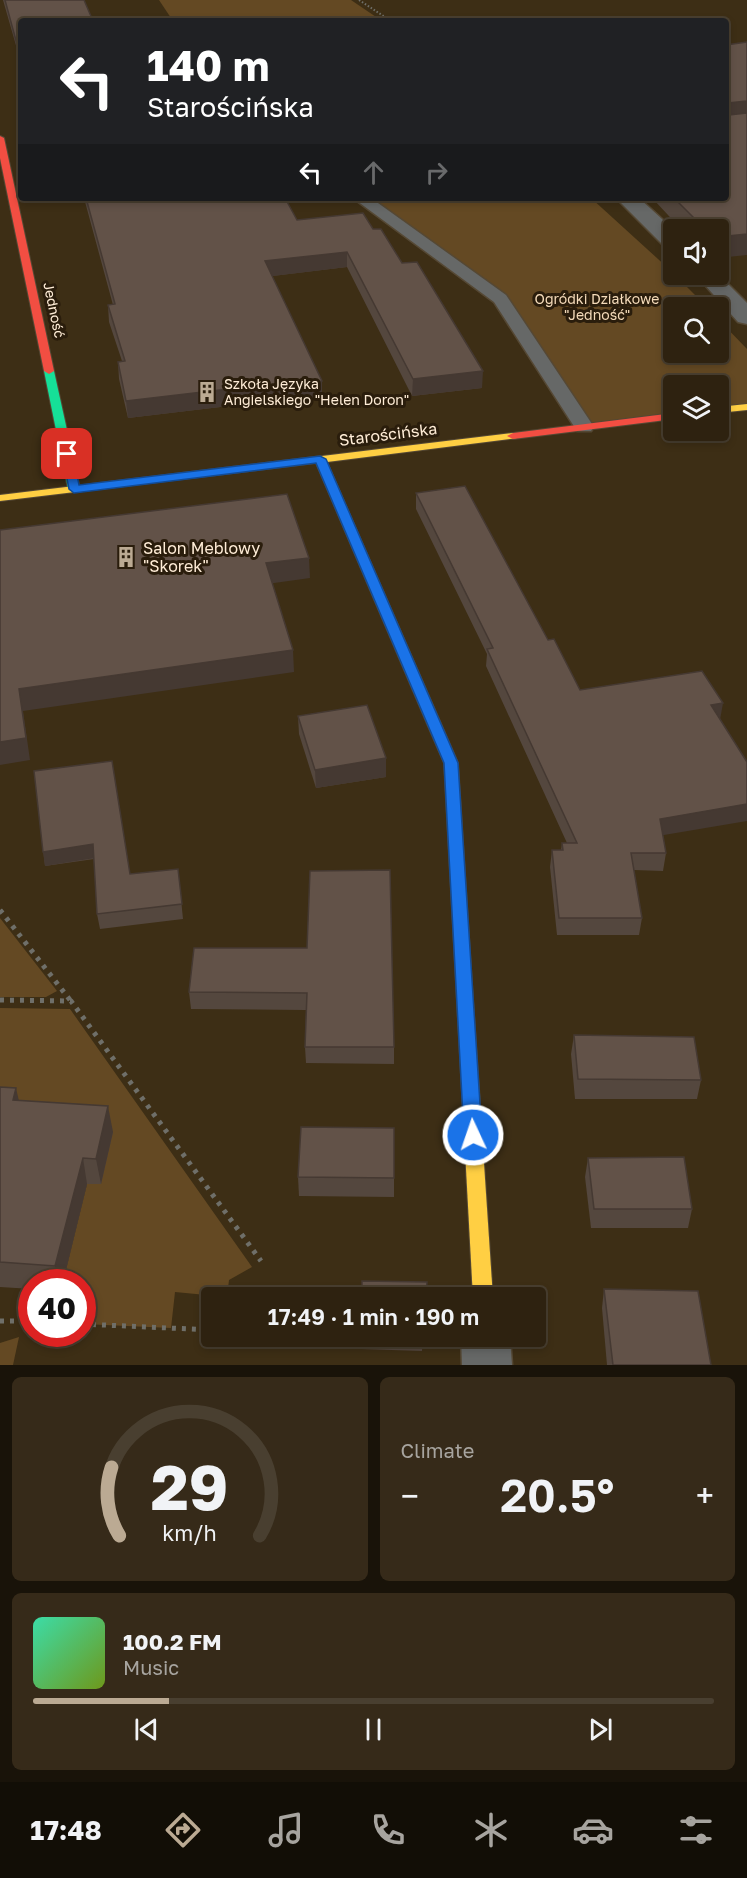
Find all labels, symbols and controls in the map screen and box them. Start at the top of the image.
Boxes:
text: 140 m [147,40,269,90]
icon: left [48,42,126,120]
text: Starościńska [147,91,314,123]
icon: left [294,156,327,189]
icon: ahead [357,156,390,189]
icon: right [420,156,453,189]
map controls [663,219,729,441]
button: sound [663,219,729,285]
street label: Jedność [40,280,69,340]
park label: Ogródki Działkowe "Jedność" [535,290,659,323]
button: search [663,297,729,363]
place label: Szkoła Języka Angielskiego "Helen Doron" [224,375,409,408]
button: layers [663,375,729,441]
building icon: Szkoła Języka Angielskiego "Helen Doron" [195,380,219,404]
street label: Starościńska [338,418,438,450]
pin [41,428,92,479]
icon: arrive [50,437,83,470]
place label: Salon Meblowy "Skorek" [143,538,260,576]
building icon: Salon Meblowy "Skorek" [114,545,138,569]
position arrow [441,1103,505,1167]
speed limit sign: 40 [18,1269,96,1347]
text: 17:49 · 1 min · 190 m [268,1303,479,1330]
text: Climate [401,1438,474,1462]
text: 29 [151,1449,229,1524]
text: 20.5° [500,1468,614,1522]
text: − [401,1476,419,1515]
text: + [696,1476,714,1515]
text: km/h [162,1520,217,1546]
text: 100.2 FM [123,1628,222,1655]
text: Music [123,1655,179,1679]
icon: previous [130,1713,163,1746]
icon: pause [357,1713,390,1746]
icon: next [584,1713,617,1746]
icon: directions [162,1809,204,1851]
icon: music [265,1809,307,1851]
icon: phone [367,1809,409,1851]
icon: climate [470,1809,512,1851]
icon: car [572,1809,614,1851]
icon: filters [675,1809,717,1851]
text: 17:48 [30,1814,102,1846]

